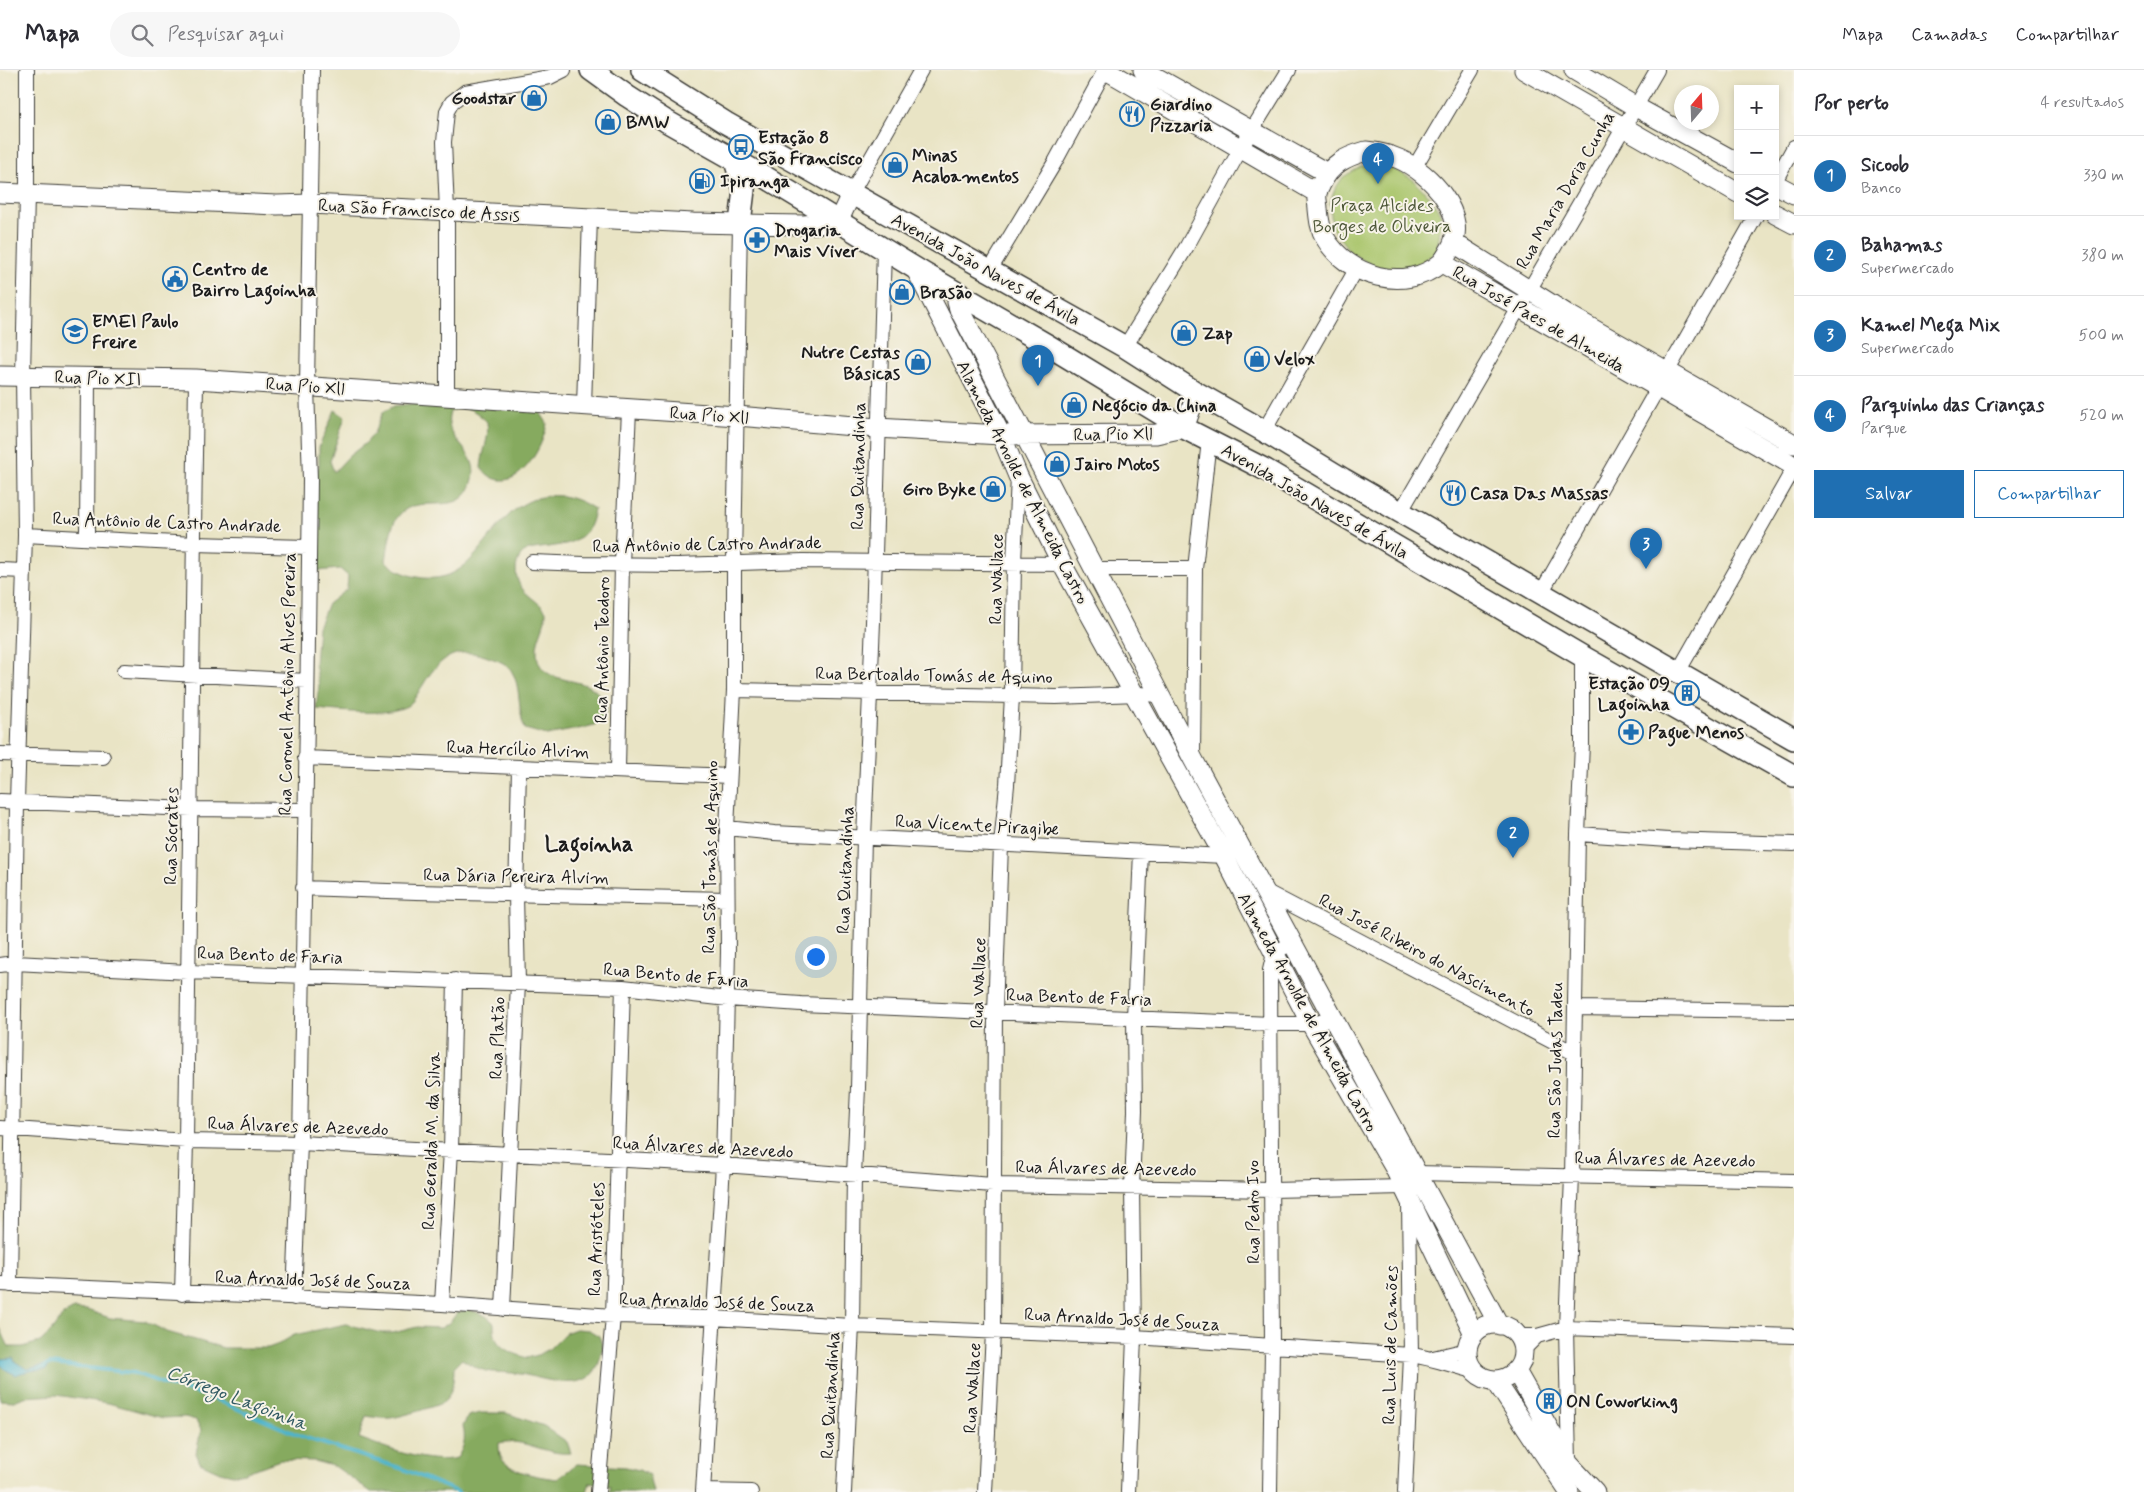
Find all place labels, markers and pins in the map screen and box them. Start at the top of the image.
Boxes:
shop icon: Goodstar [521,85,547,111]
place label: Goodstar [451,87,516,111]
place label: Giardino Pizzaria [1150,93,1213,138]
restaurant icon: Giardino Pizzaria [1119,101,1145,127]
shop icon: BMW [595,109,621,135]
place label: BMW [626,111,669,135]
place label: Estação 8 São Francisco [758,126,863,171]
bus stop icon: Estação 8 São Francisco [728,134,754,160]
pin: 4 [1362,143,1394,184]
place label: Minas Acabamentos [912,144,1019,189]
shop icon: Minas Acabamentos [882,152,908,178]
fuel station icon: Ipiranga [689,168,715,194]
place label: Ipiranga [720,170,790,194]
place label: Drogaria Mais Viver [774,219,859,264]
pharmacy icon: Drogaria Mais Viver [744,227,770,253]
place label: Centro de Bairro Lagoinha [192,258,316,305]
public building icon: Centro de Bairro Lagoinha [162,266,188,292]
shop icon: Brasão [889,279,915,305]
place label: Brasão [920,281,972,305]
place label: EMEI Paulo Freire [92,310,178,355]
school or university icon: EMEI Paulo Freire [62,318,88,344]
shop icon: Zap [1171,320,1197,346]
place label: Zap [1202,322,1233,346]
place label: Nutre Cestas Básicas [801,341,900,386]
pin: 1 [1022,345,1054,386]
shop icon: Velox [1244,346,1270,372]
place label: Velox [1274,348,1315,372]
shop icon: Nutre Cestas Básicas [905,349,931,375]
shop icon: Negócio da China [1061,392,1087,418]
place label: Negócio da China [1092,394,1217,420]
shop icon: Jairo Motos [1044,451,1070,477]
place label: Jairo Motos [1074,453,1160,477]
shop icon: Giro Byke [980,476,1006,502]
place label: Giro Byke [902,478,976,502]
restaurant icon: Casa Das Massas [1440,480,1466,506]
place label: Casa Das Massas [1470,482,1608,506]
pin: 3 [1630,528,1662,569]
place label: Estação 09 Lagoinha [1588,672,1670,719]
building icon: Estação 09 Lagoinha [1674,680,1700,706]
pharmacy icon: Pague Menos [1618,719,1644,745]
place label: Pague Menos [1648,721,1744,747]
pin: 2 [1497,817,1529,858]
building icon: ON Coworking [1536,1388,1562,1414]
place label: ON Coworking [1566,1390,1678,1414]

